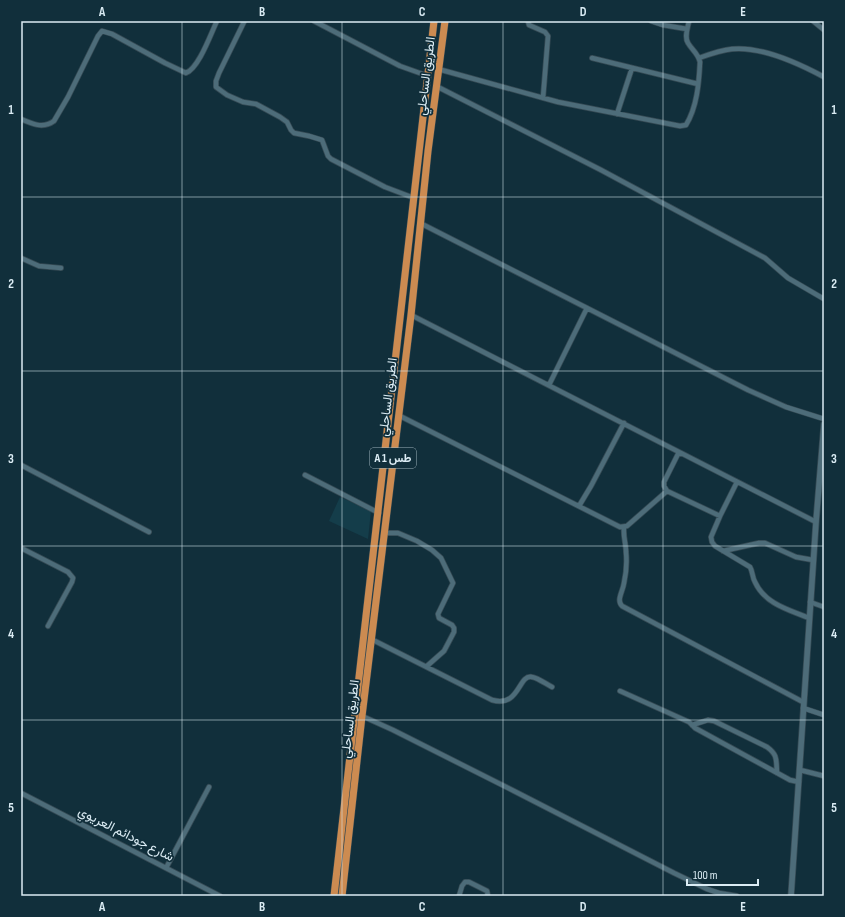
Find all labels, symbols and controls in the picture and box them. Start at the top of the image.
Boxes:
text: A [98,4,106,20]
text: B [259,4,265,20]
text: C [419,4,426,20]
text: D [580,4,587,20]
text: E [740,4,746,20]
street label: الطريق الساحلي [413,36,441,116]
text: 1 [8,102,14,118]
text: 1 [831,102,837,118]
text: 2 [8,276,14,292]
text: 2 [831,276,837,292]
street label: الطريق الساحلي [375,357,403,437]
road number: A 1 طس [370,448,416,468]
text: 3 [8,451,14,467]
text: 3 [831,451,837,467]
text: 4 [8,626,14,642]
text: 4 [831,626,837,642]
street label: الطريق الساحلي [337,679,365,759]
text: 5 [8,800,14,816]
text: 5 [831,800,837,816]
street label: شارع جودائم العريوي [75,803,176,867]
scale bar [687,861,758,887]
text: 100 m [693,868,718,883]
text: A [98,899,106,915]
text: B [259,899,265,915]
text: C [419,899,426,915]
text: D [580,899,587,915]
text: E [740,899,746,915]

